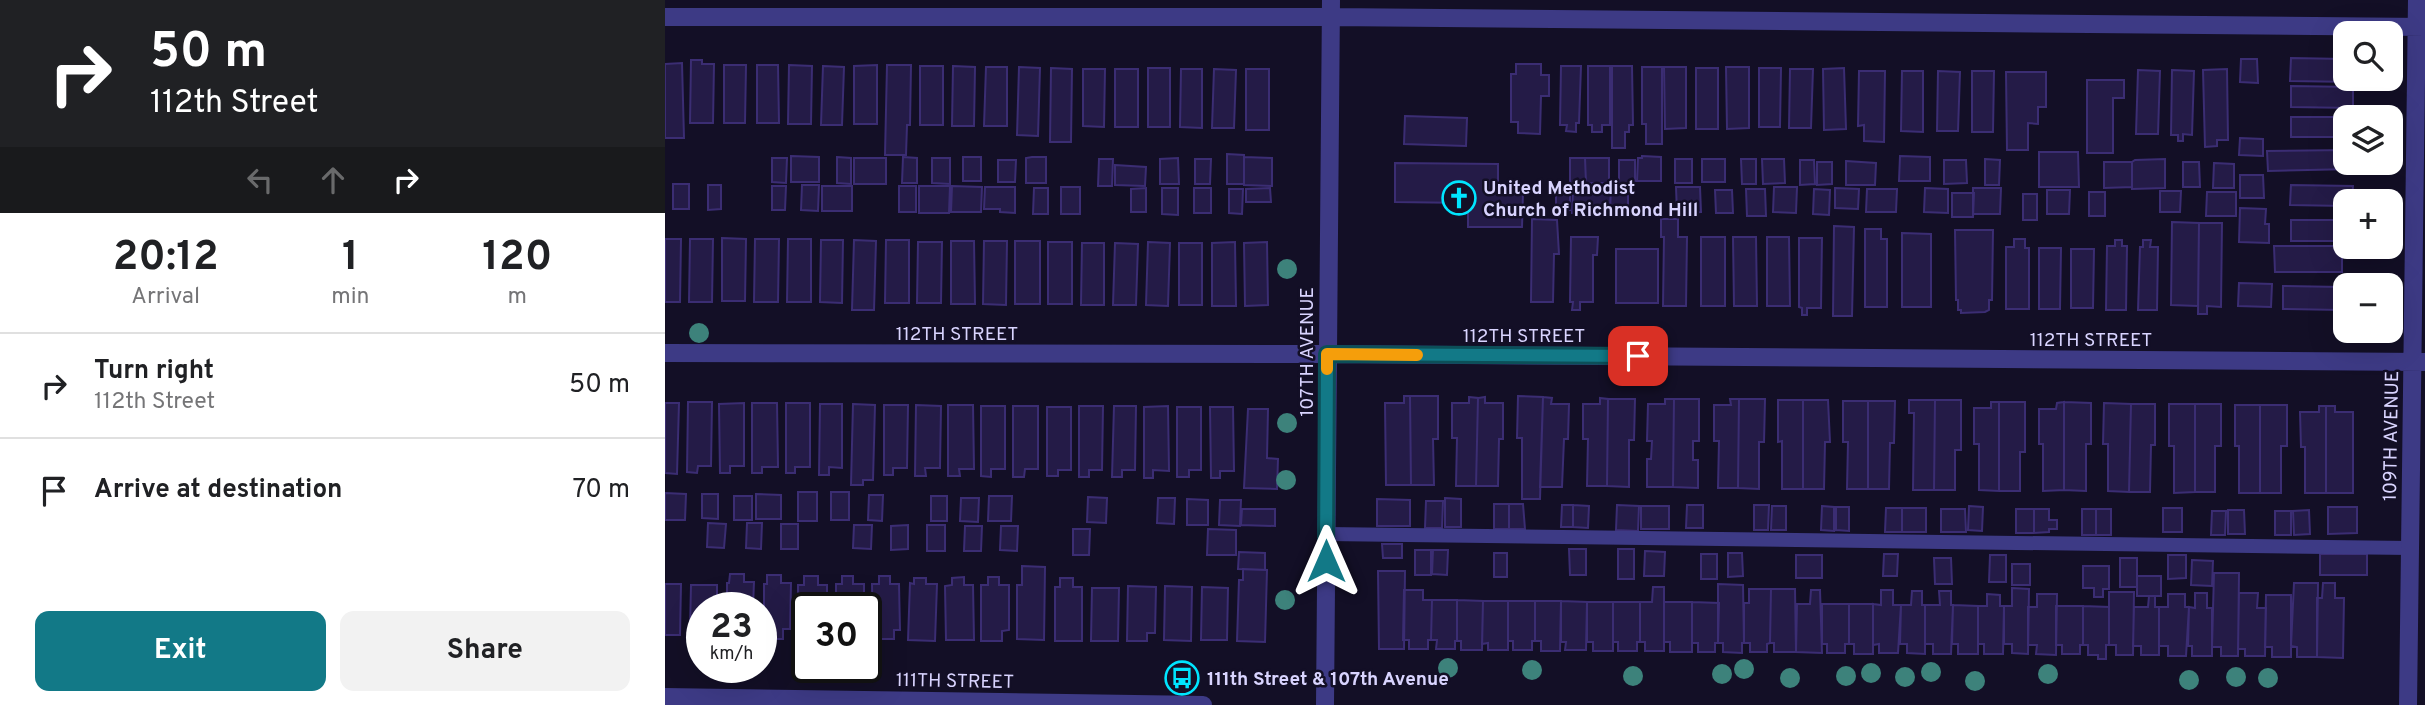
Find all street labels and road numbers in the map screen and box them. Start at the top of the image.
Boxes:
street label: 107TH AVENUE [1296,287,1320,417]
street label: 112TH STREET [896,323,1018,347]
street label: 112TH STREET [1463,325,1585,349]
street label: 112TH STREET [2030,329,2152,353]
street label: 109TH AVENUE [2379,371,2405,501]
street label: 111TH STREET [896,669,1014,695]

